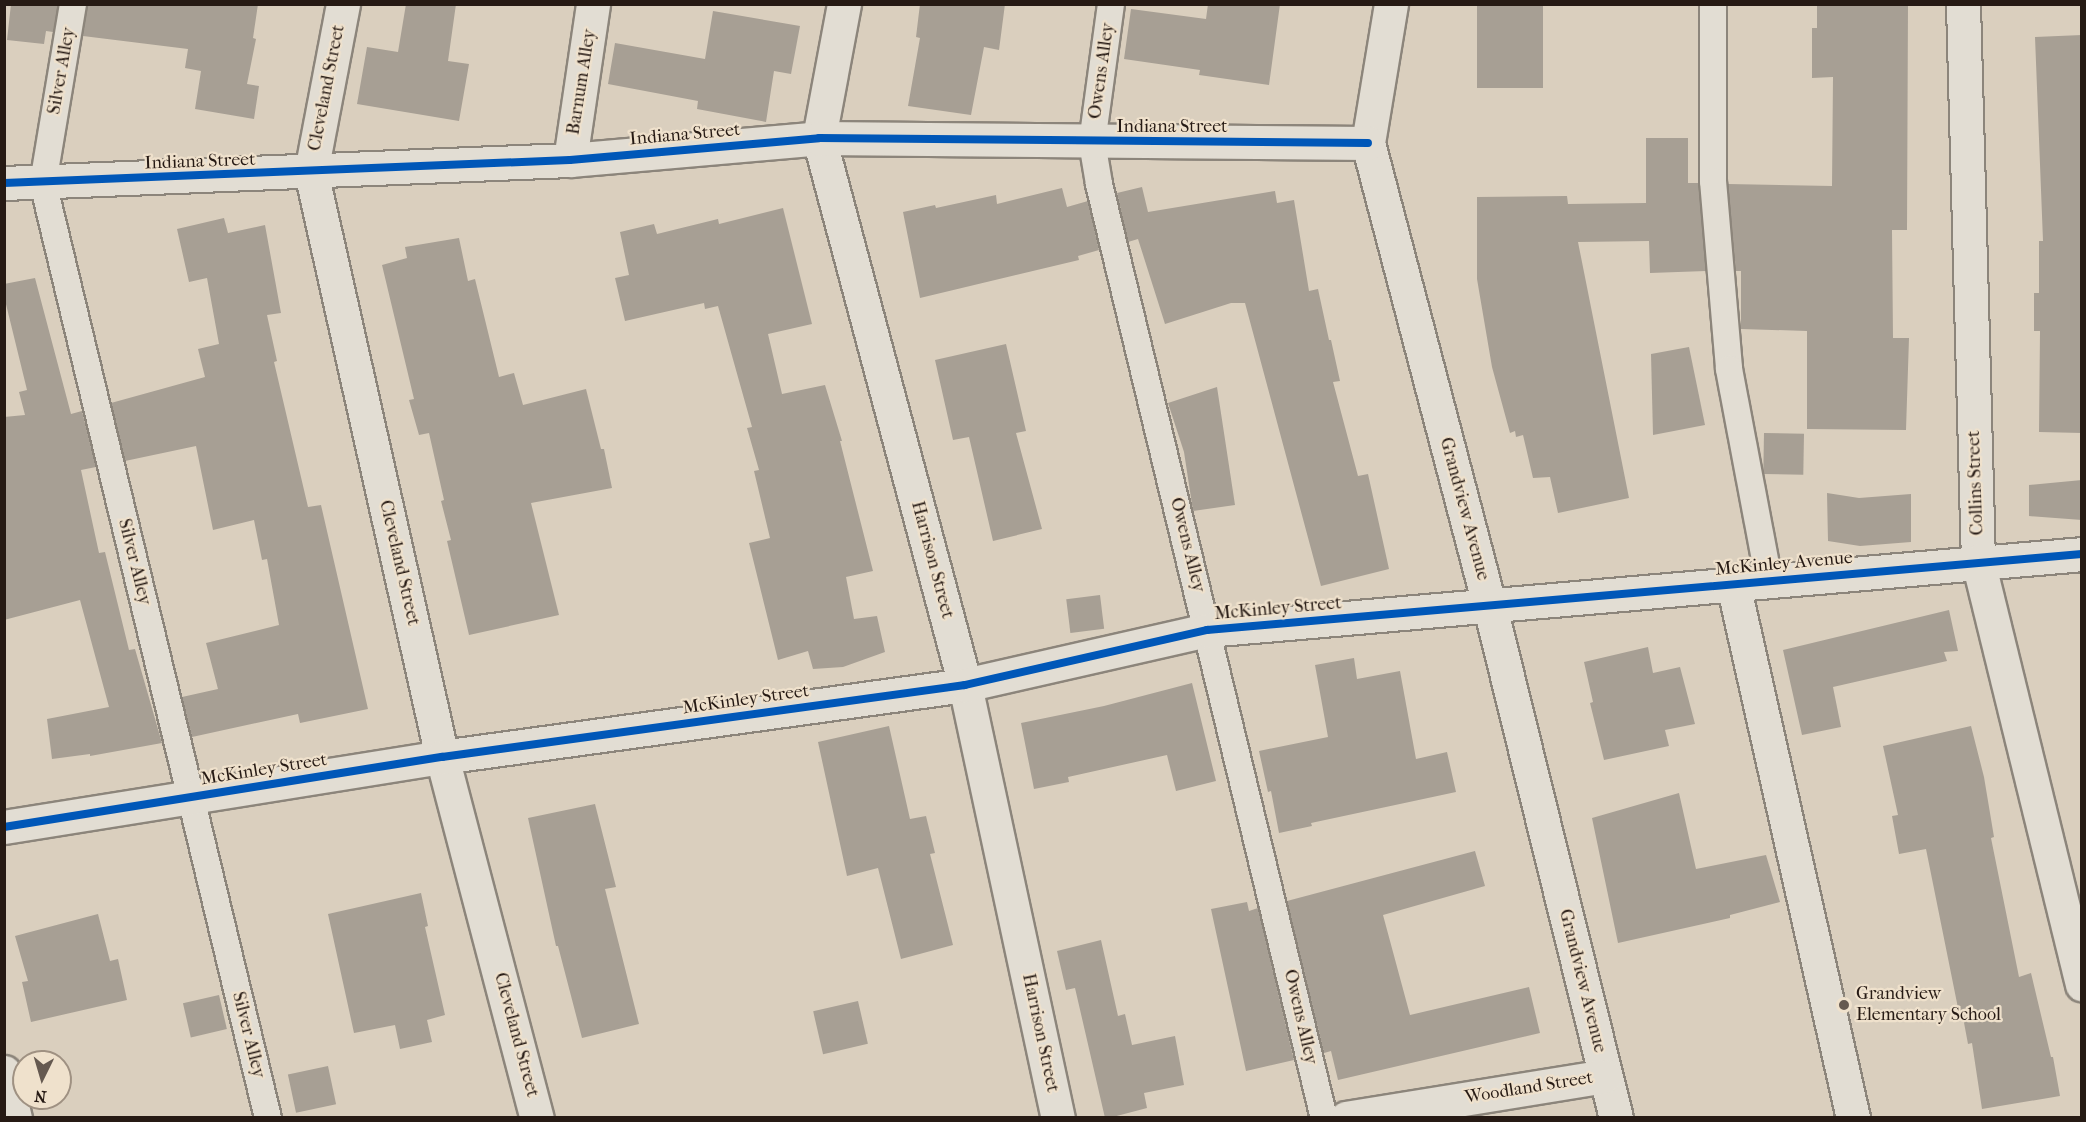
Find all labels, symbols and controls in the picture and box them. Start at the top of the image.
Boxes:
street label: Owens Alley [1085,22,1119,120]
street label: Cleveland Street [304,23,350,153]
street label: Silver Alley [44,26,80,116]
street label: Barnum Alley [563,28,601,136]
street label: Indiana Street [1117,116,1227,138]
street label: Indiana Street [629,119,741,151]
street label: Indiana Street [144,149,256,175]
street label: Collins Street [1963,430,1989,536]
street label: Grandview Avenue [1435,435,1493,583]
street label: Owens Alley [1165,495,1209,595]
street label: Cleveland Street [374,498,424,628]
street label: Harrison Street [906,499,958,621]
street label: Silver Alley [113,517,155,607]
street label: McKinley Avenue [1714,547,1854,581]
street label: McKinley Street [1214,593,1342,625]
street label: McKinley Street [681,680,811,720]
street label: McKinley Street [199,749,329,791]
street label: Grandview Avenue [1554,907,1610,1055]
street label: Owens Alley [1279,967,1321,1067]
street label: Cleveland Street [489,970,543,1100]
street label: Harrison Street [1017,972,1063,1094]
place label: Grandview Elementary School [1856,984,2001,1026]
street label: Silver Alley [227,990,269,1080]
marker: Grandview Elementary School [1837,998,1851,1012]
north arrow [12,1050,72,1110]
street label: Woodland Street [1463,1067,1595,1109]
text: N [34,1086,47,1106]

